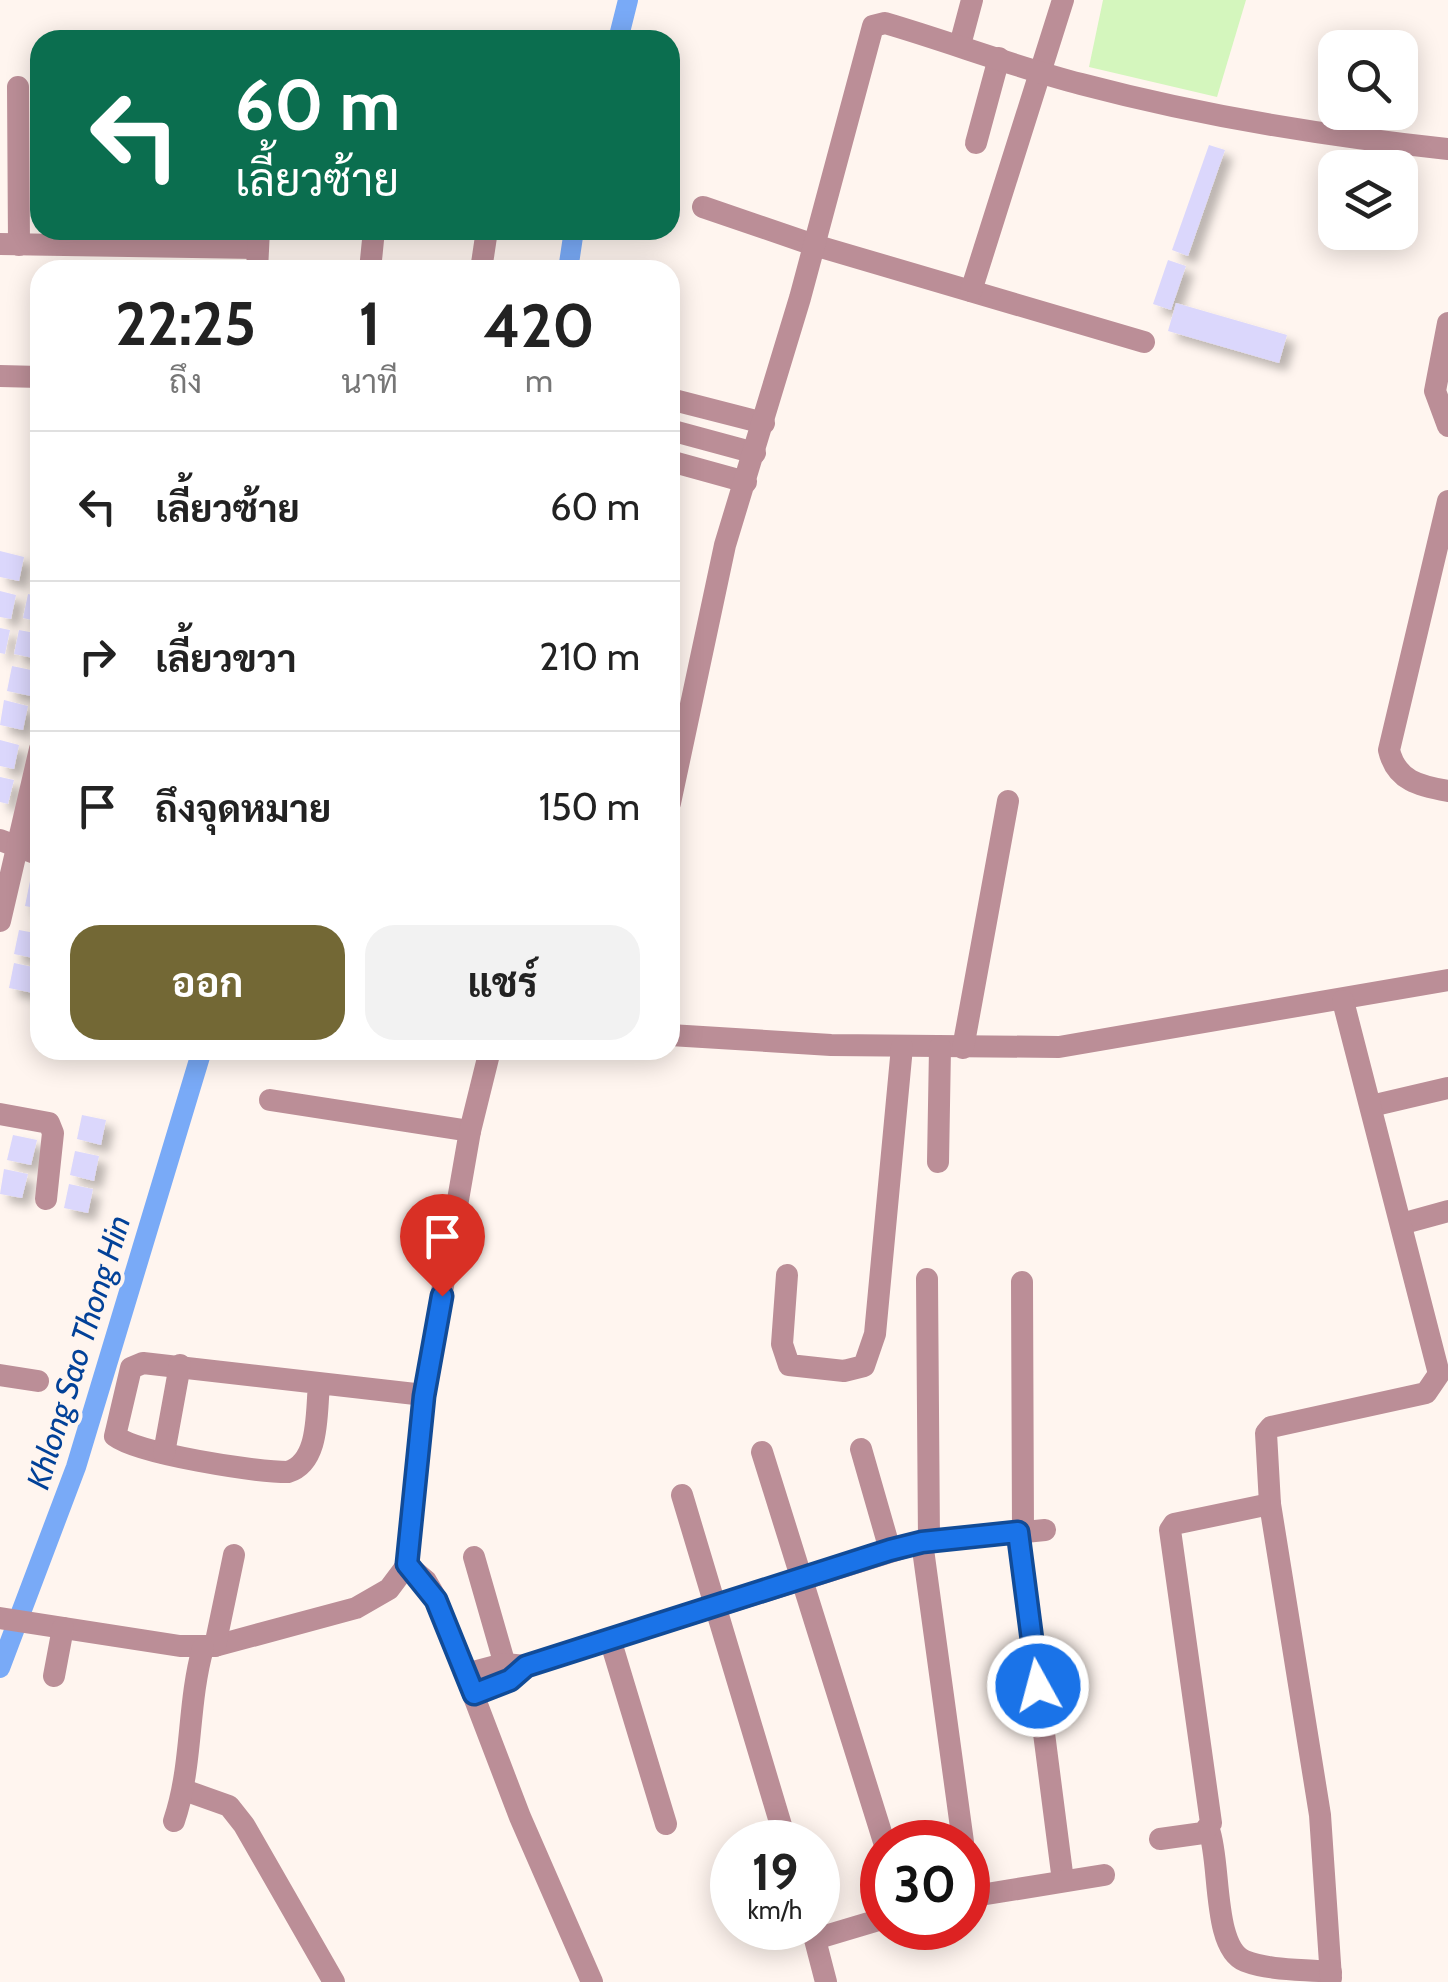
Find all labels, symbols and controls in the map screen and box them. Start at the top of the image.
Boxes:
map controls [1318,30,1418,250]
button: search [1318,30,1418,130]
text: 60 m [235,62,400,148]
icon: left [70,70,200,200]
button: layers [1318,150,1418,250]
text: เลี้ยวซ้าย [235,153,399,207]
text: 22:25 [115,287,256,360]
text: 1 [359,287,381,360]
text: 420 [483,289,595,362]
text: m [525,361,553,400]
text: ถึง [169,362,202,401]
text: นาที [341,362,398,401]
icon: left [70,479,125,534]
text: 60 m [550,483,640,530]
text: เลี้ยวซ้าย [155,485,300,532]
icon: right [70,629,125,684]
text: 210 m [539,633,640,680]
text: เลี้ยวขวา [155,635,297,682]
icon: arrive [70,779,125,834]
text: 150 m [539,783,640,830]
text: ถึงจุดหมาย [155,785,331,832]
button: ออก [70,925,345,1040]
button: แชร์ [365,925,640,1040]
pin [400,1194,485,1297]
icon: arrive [415,1209,470,1264]
water label: Khlong Sao Thong Hin [18,1210,138,1494]
position arrow [986,1634,1090,1738]
speed limit sign: 30 [860,1820,990,1950]
text: 19 [752,1842,798,1903]
text: km/h [748,1895,802,1925]

